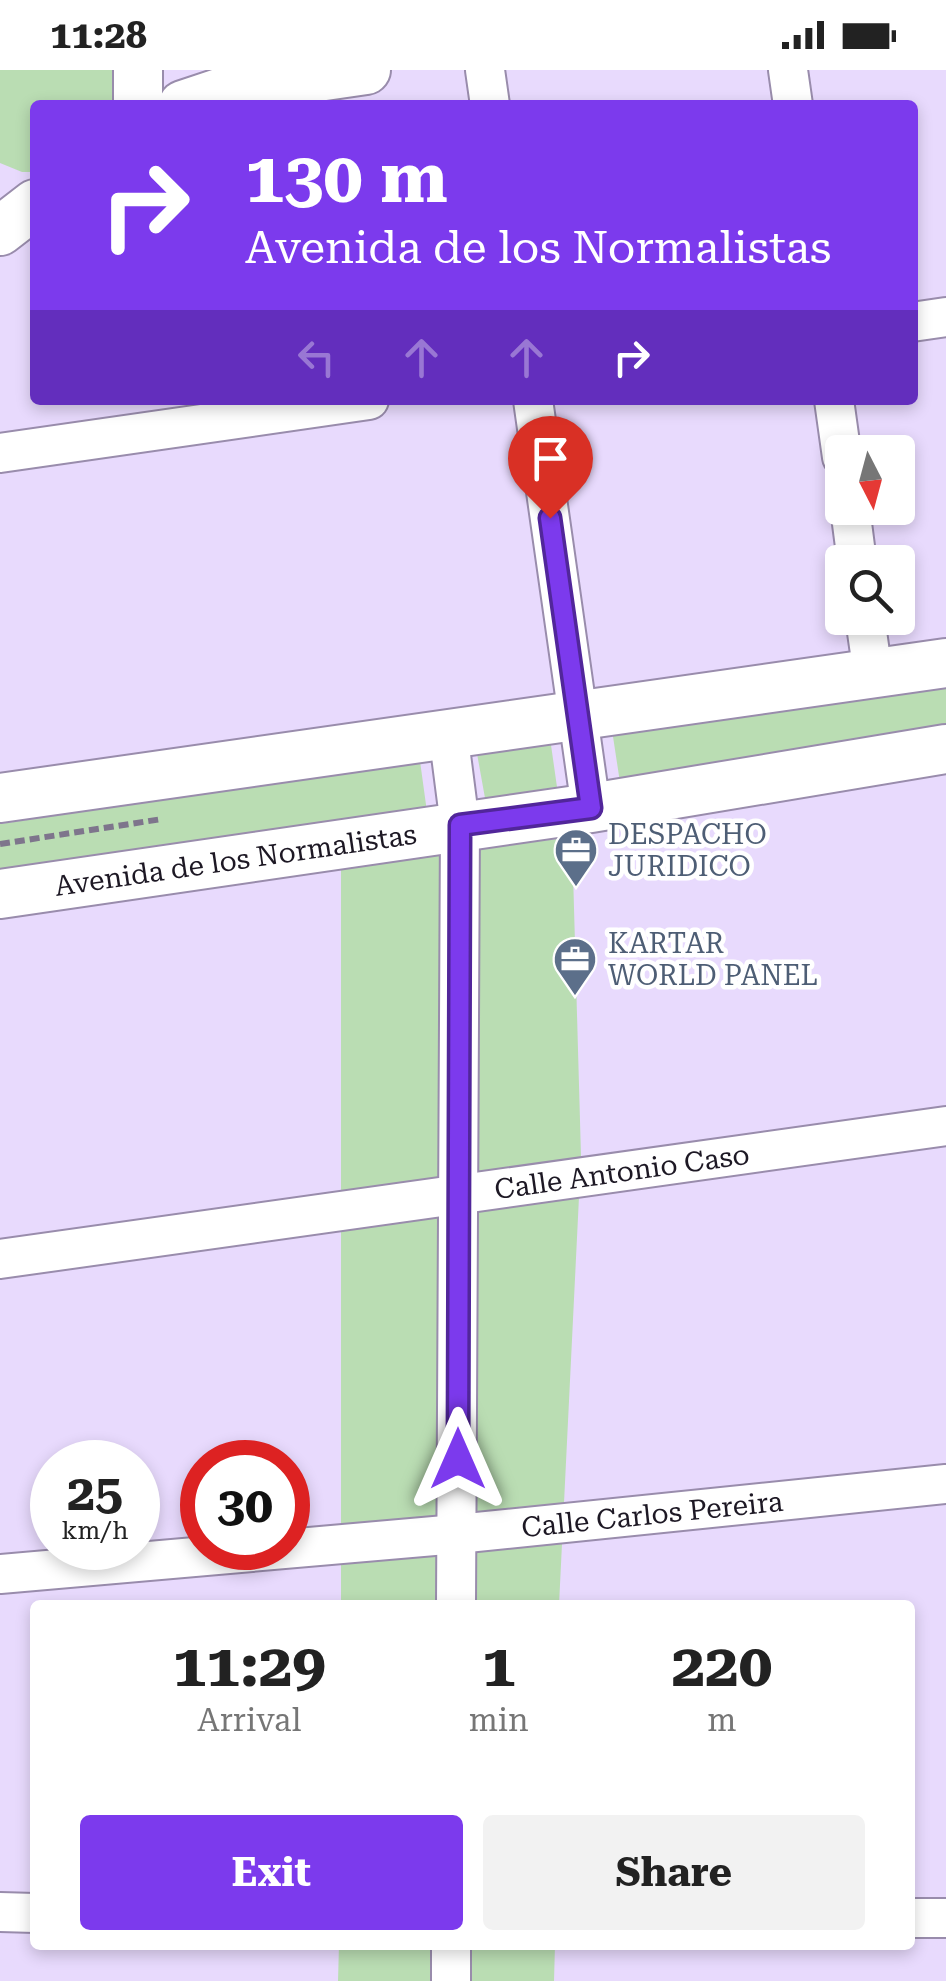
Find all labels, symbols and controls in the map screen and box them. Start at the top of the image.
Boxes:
text: 11:28 [50,13,147,57]
text: 130 m [245,137,448,219]
icon: right [80,140,210,270]
text: Avenida de los Normalistas [245,221,832,274]
icon: left [289,330,344,385]
icon: ahead [394,330,449,385]
icon: ahead [499,330,554,385]
icon: right [604,330,659,385]
pin [508,416,593,519]
icon: arrive [523,431,578,486]
north arrow [825,435,915,525]
map controls [825,435,915,635]
button: search [825,545,915,635]
street label: Avenida de los Normalistas [52,817,419,902]
place label: DESPACHO JURIDICO [608,818,767,883]
office icon: DESPACHO JURIDICO [553,827,599,888]
place label: KARTAR WORLD PANEL [608,927,818,992]
office icon: KARTAR WORLD PANEL [552,936,598,997]
street label: Calle Antonio Caso [492,1137,751,1206]
position arrow [406,1407,510,1511]
speed limit sign: 30 [180,1440,310,1570]
text: 25 [67,1464,123,1522]
street label: Calle Carlos Pereira [520,1484,785,1544]
text: km/h [62,1516,128,1545]
text: 11:29 [173,1630,326,1701]
text: 1 [482,1630,515,1701]
text: 220 [671,1630,772,1701]
text: Arrival [197,1701,301,1739]
text: min [469,1701,529,1739]
text: m [707,1701,736,1739]
button: Exit [80,1815,463,1930]
button: Share [483,1815,865,1930]

